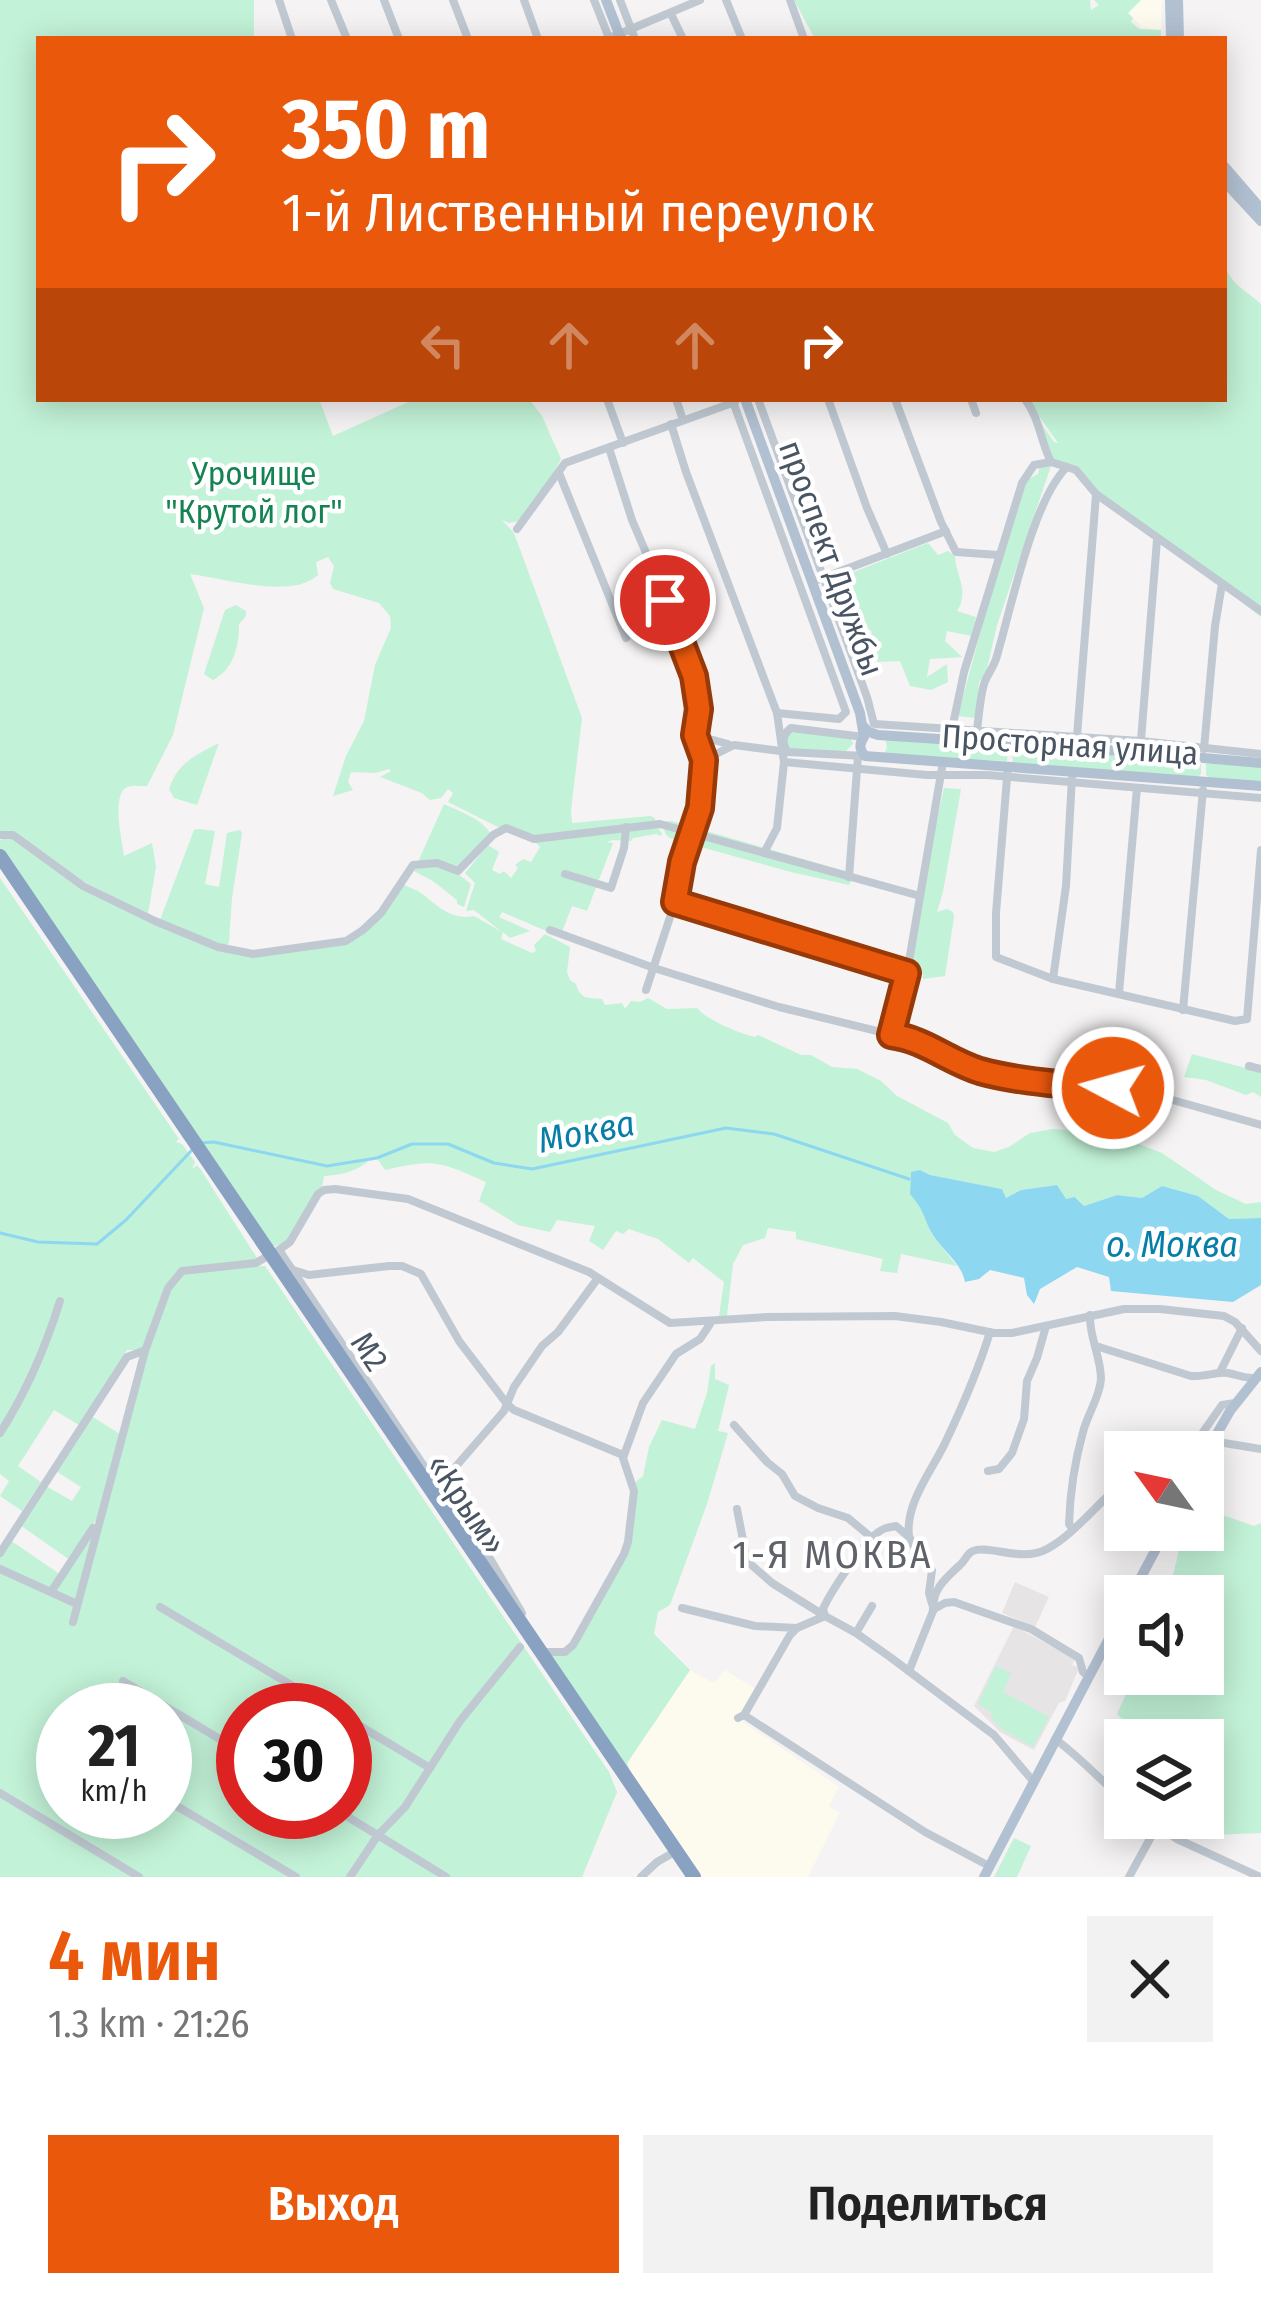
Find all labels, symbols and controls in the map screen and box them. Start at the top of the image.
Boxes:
text: 350 m [282,79,490,180]
icon: right [84,84,240,240]
text: 1-й Лиственный переулок [282,181,875,245]
icon: left [410,312,476,378]
icon: ahead [536,312,602,378]
icon: ahead [662,312,728,378]
icon: right [788,312,854,378]
street label: проспект Дружбы [770,435,892,681]
park label: Урочище "Крутой лог" [165,454,343,532]
pin [614,549,716,651]
icon: arrive [632,567,698,633]
street label: Просторная улица [940,716,1200,774]
position arrow [1050,1025,1176,1151]
water label: Моква [534,1101,638,1163]
water label: о. Моква [1106,1223,1238,1267]
street label: М2 [342,1325,396,1379]
north arrow [1104,1431,1224,1551]
map controls [1104,1431,1224,1839]
street label: «Крым» [418,1447,514,1562]
district label: 1-Я МОКВА [733,1532,933,1578]
button: sound [1104,1575,1224,1695]
speed limit sign: 30 [216,1683,372,1839]
text: 21 [88,1710,140,1782]
button: layers [1104,1719,1224,1839]
text: km/h [81,1773,147,1809]
text: 4 мин [48,1913,221,1999]
button: close [1087,1916,1213,2042]
text: 1.3 km · 21:26 [48,2001,250,2047]
button: Выход [48,2135,619,2273]
button: Поделиться [643,2135,1213,2273]

